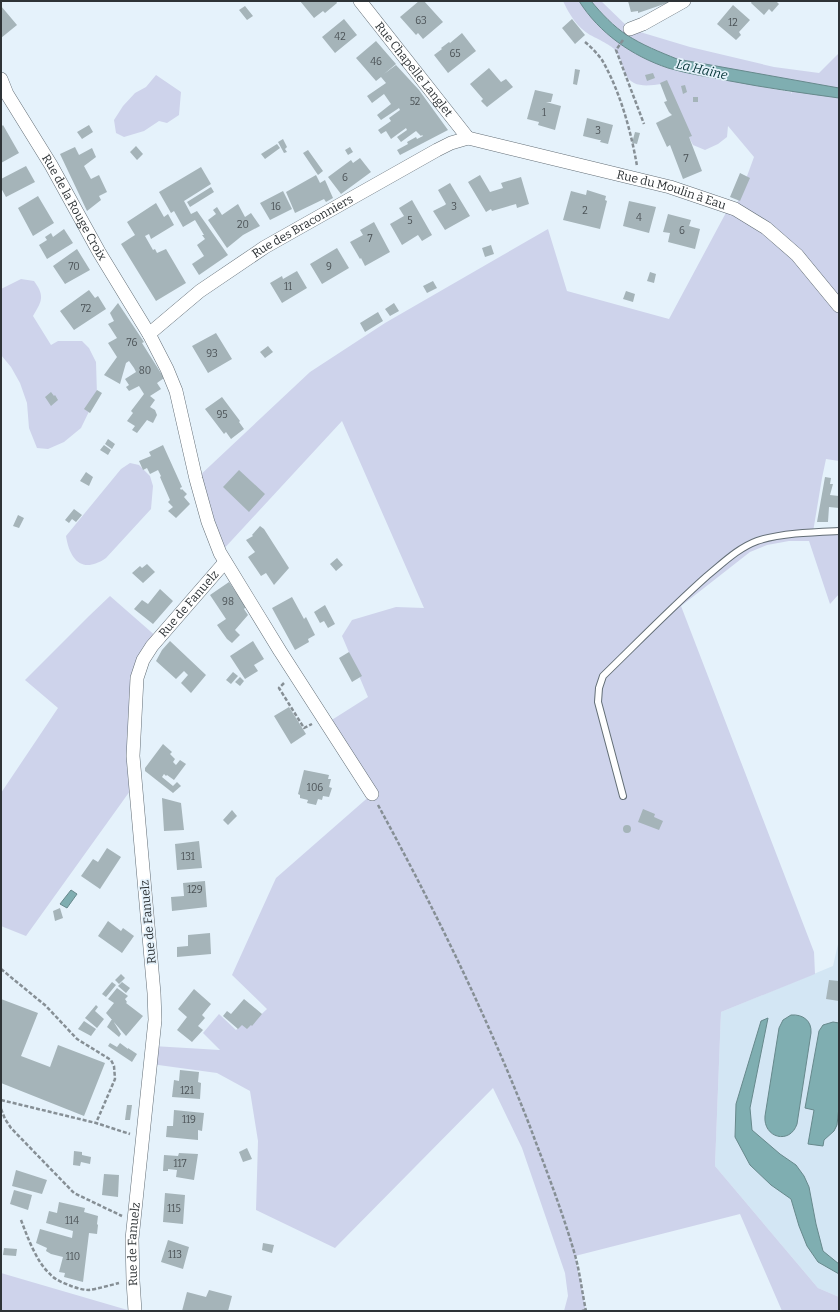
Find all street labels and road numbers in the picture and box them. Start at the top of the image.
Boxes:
street label: Rue Chapelle Langlet [372,19,456,120]
street label: Rue de la Rouge Croix [39,152,110,263]
street label: Rue du Moulin à Eau [615,167,728,213]
street label: Rue des Braconniers [249,192,356,261]
street label: Rue de Fanuelz [156,567,222,640]
street label: Rue de Fanuelz [137,879,159,964]
street label: Rue de Fanuelz [125,1201,143,1287]

